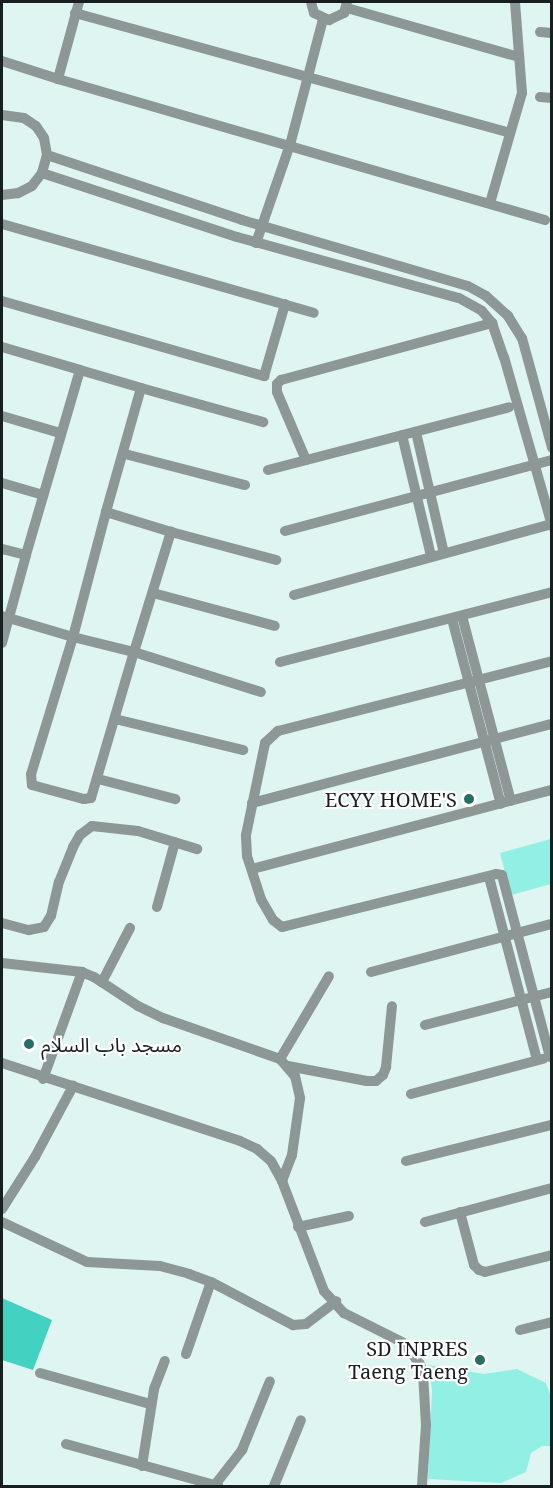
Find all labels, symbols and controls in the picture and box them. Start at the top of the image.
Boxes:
place label: ECYY HOME'S [325,787,457,811]
marker: ECYY HOME'S [462,792,476,806]
place label: مسجد باب السلام [41,1032,182,1056]
marker: مسجد باب السلام [22,1037,36,1051]
place label: SD INPRES Taeng Taeng [348,1336,468,1383]
marker: SD INPRES Taeng Taeng [473,1353,487,1367]

